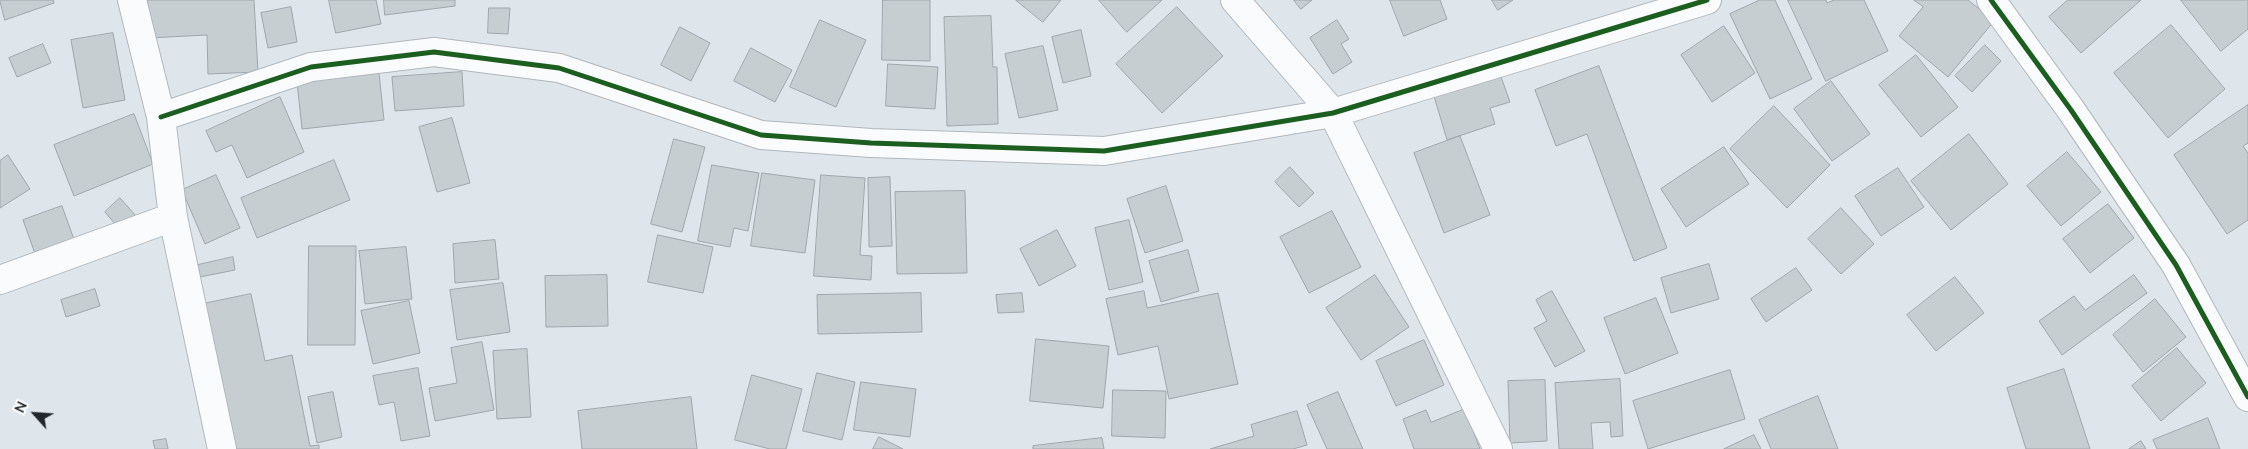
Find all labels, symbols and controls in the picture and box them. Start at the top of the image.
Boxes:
north arrow [10,389,60,439]
text: N [10,398,32,416]

